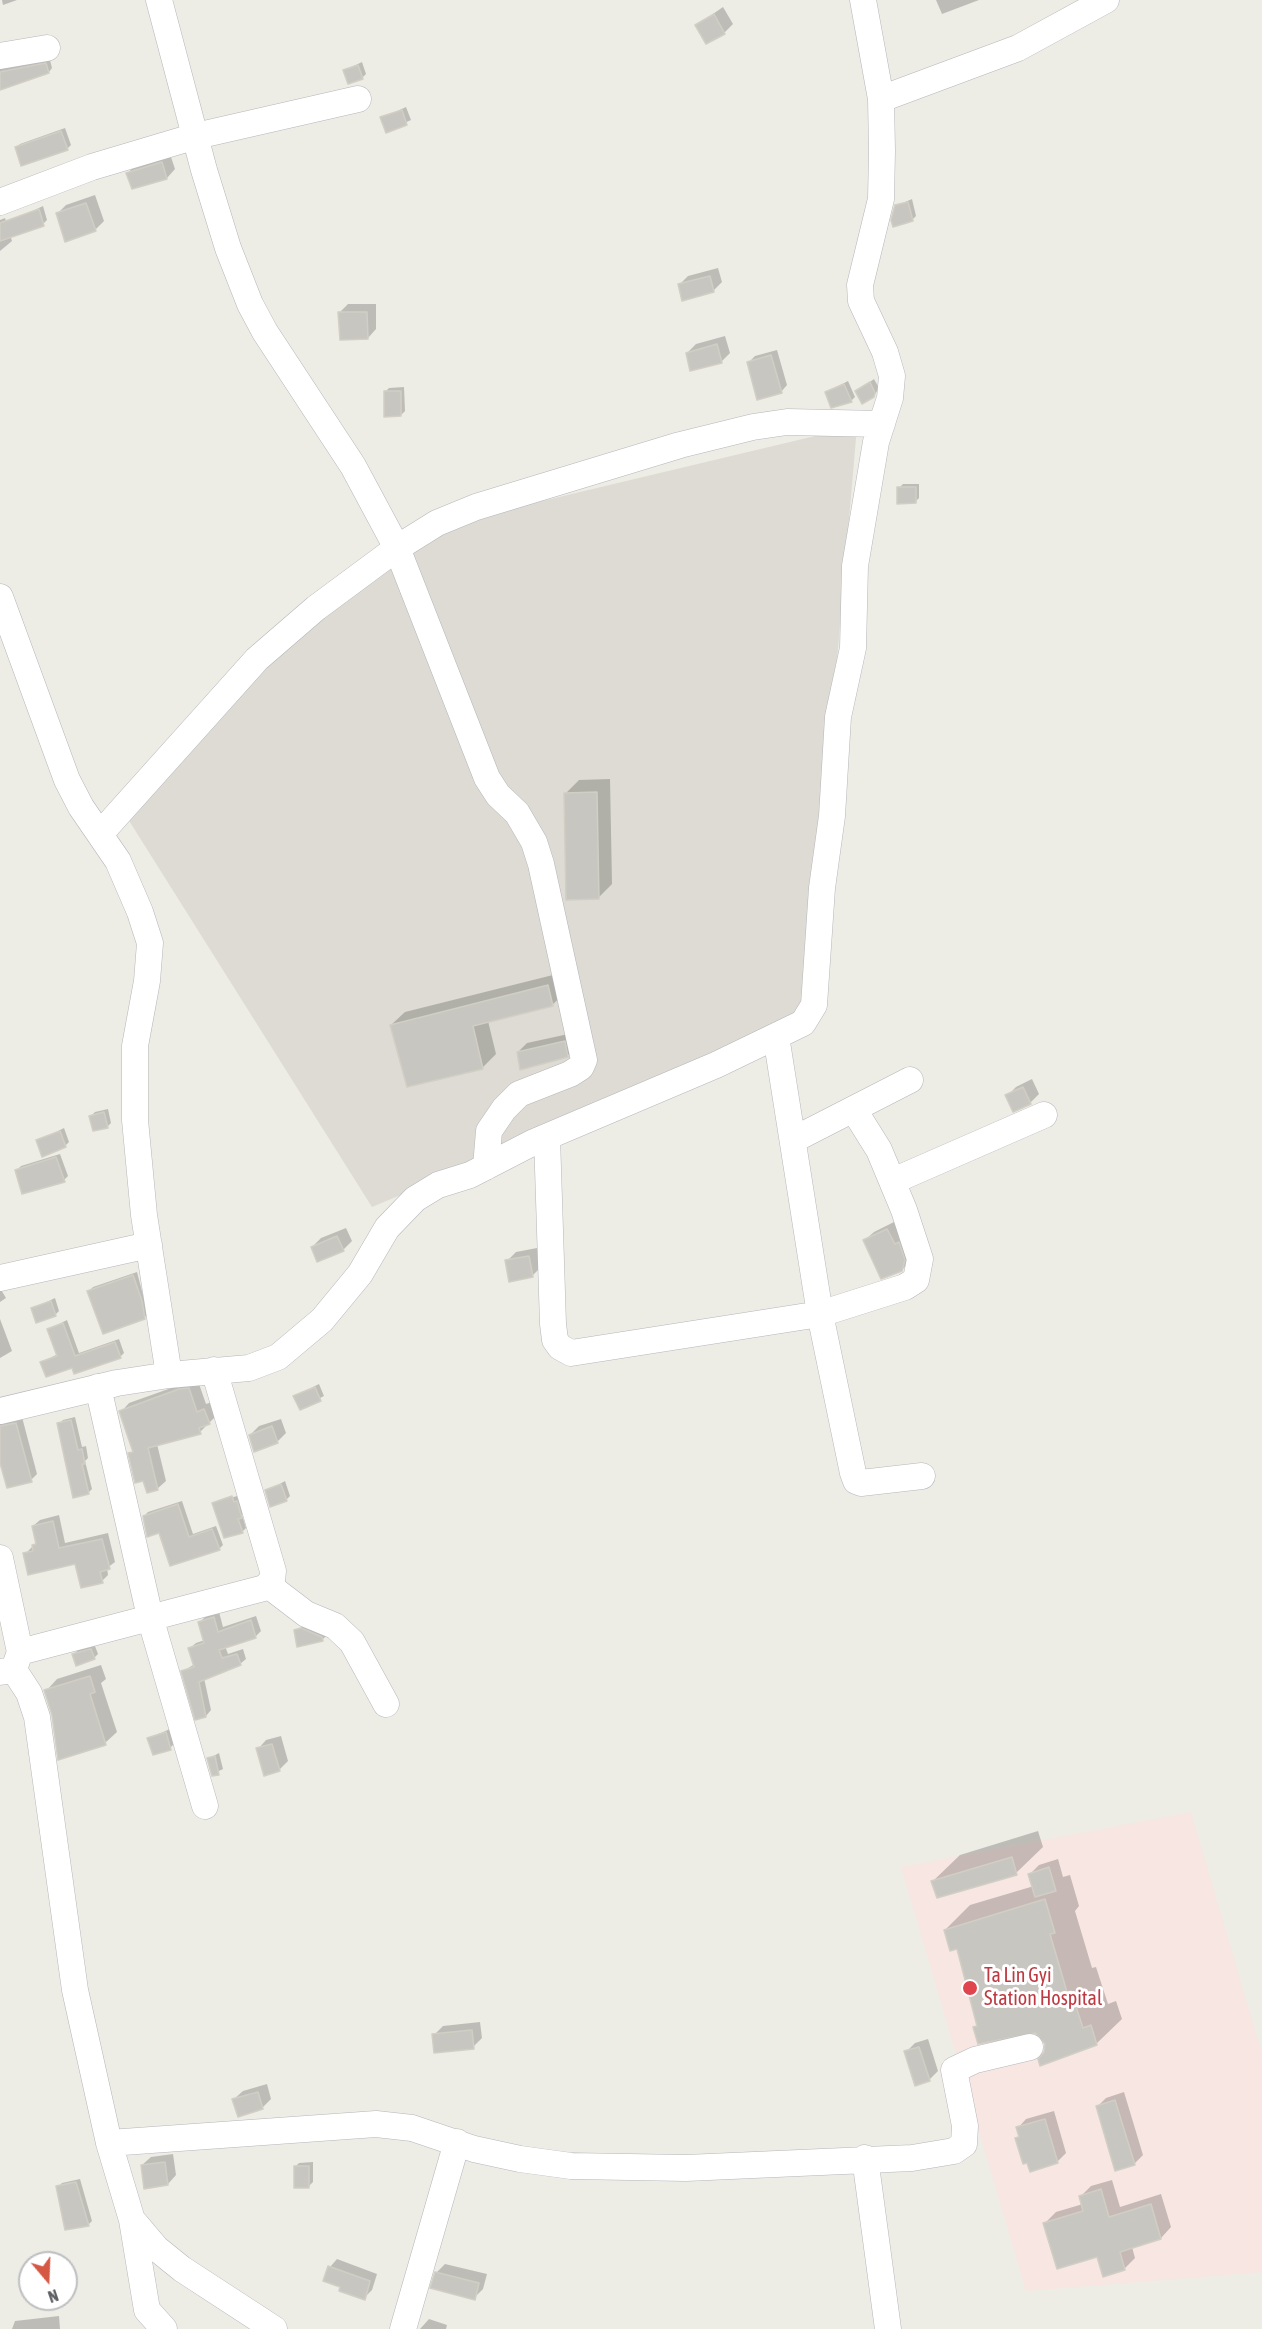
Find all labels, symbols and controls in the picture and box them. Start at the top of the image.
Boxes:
place label: Ta Lin Gyi Station Hospital [984,1964,1102,2011]
marker: Ta Lin Gyi Station Hospital [961,1979,979,1997]
north arrow [18,2251,78,2311]
text: N [46,2286,61,2306]

